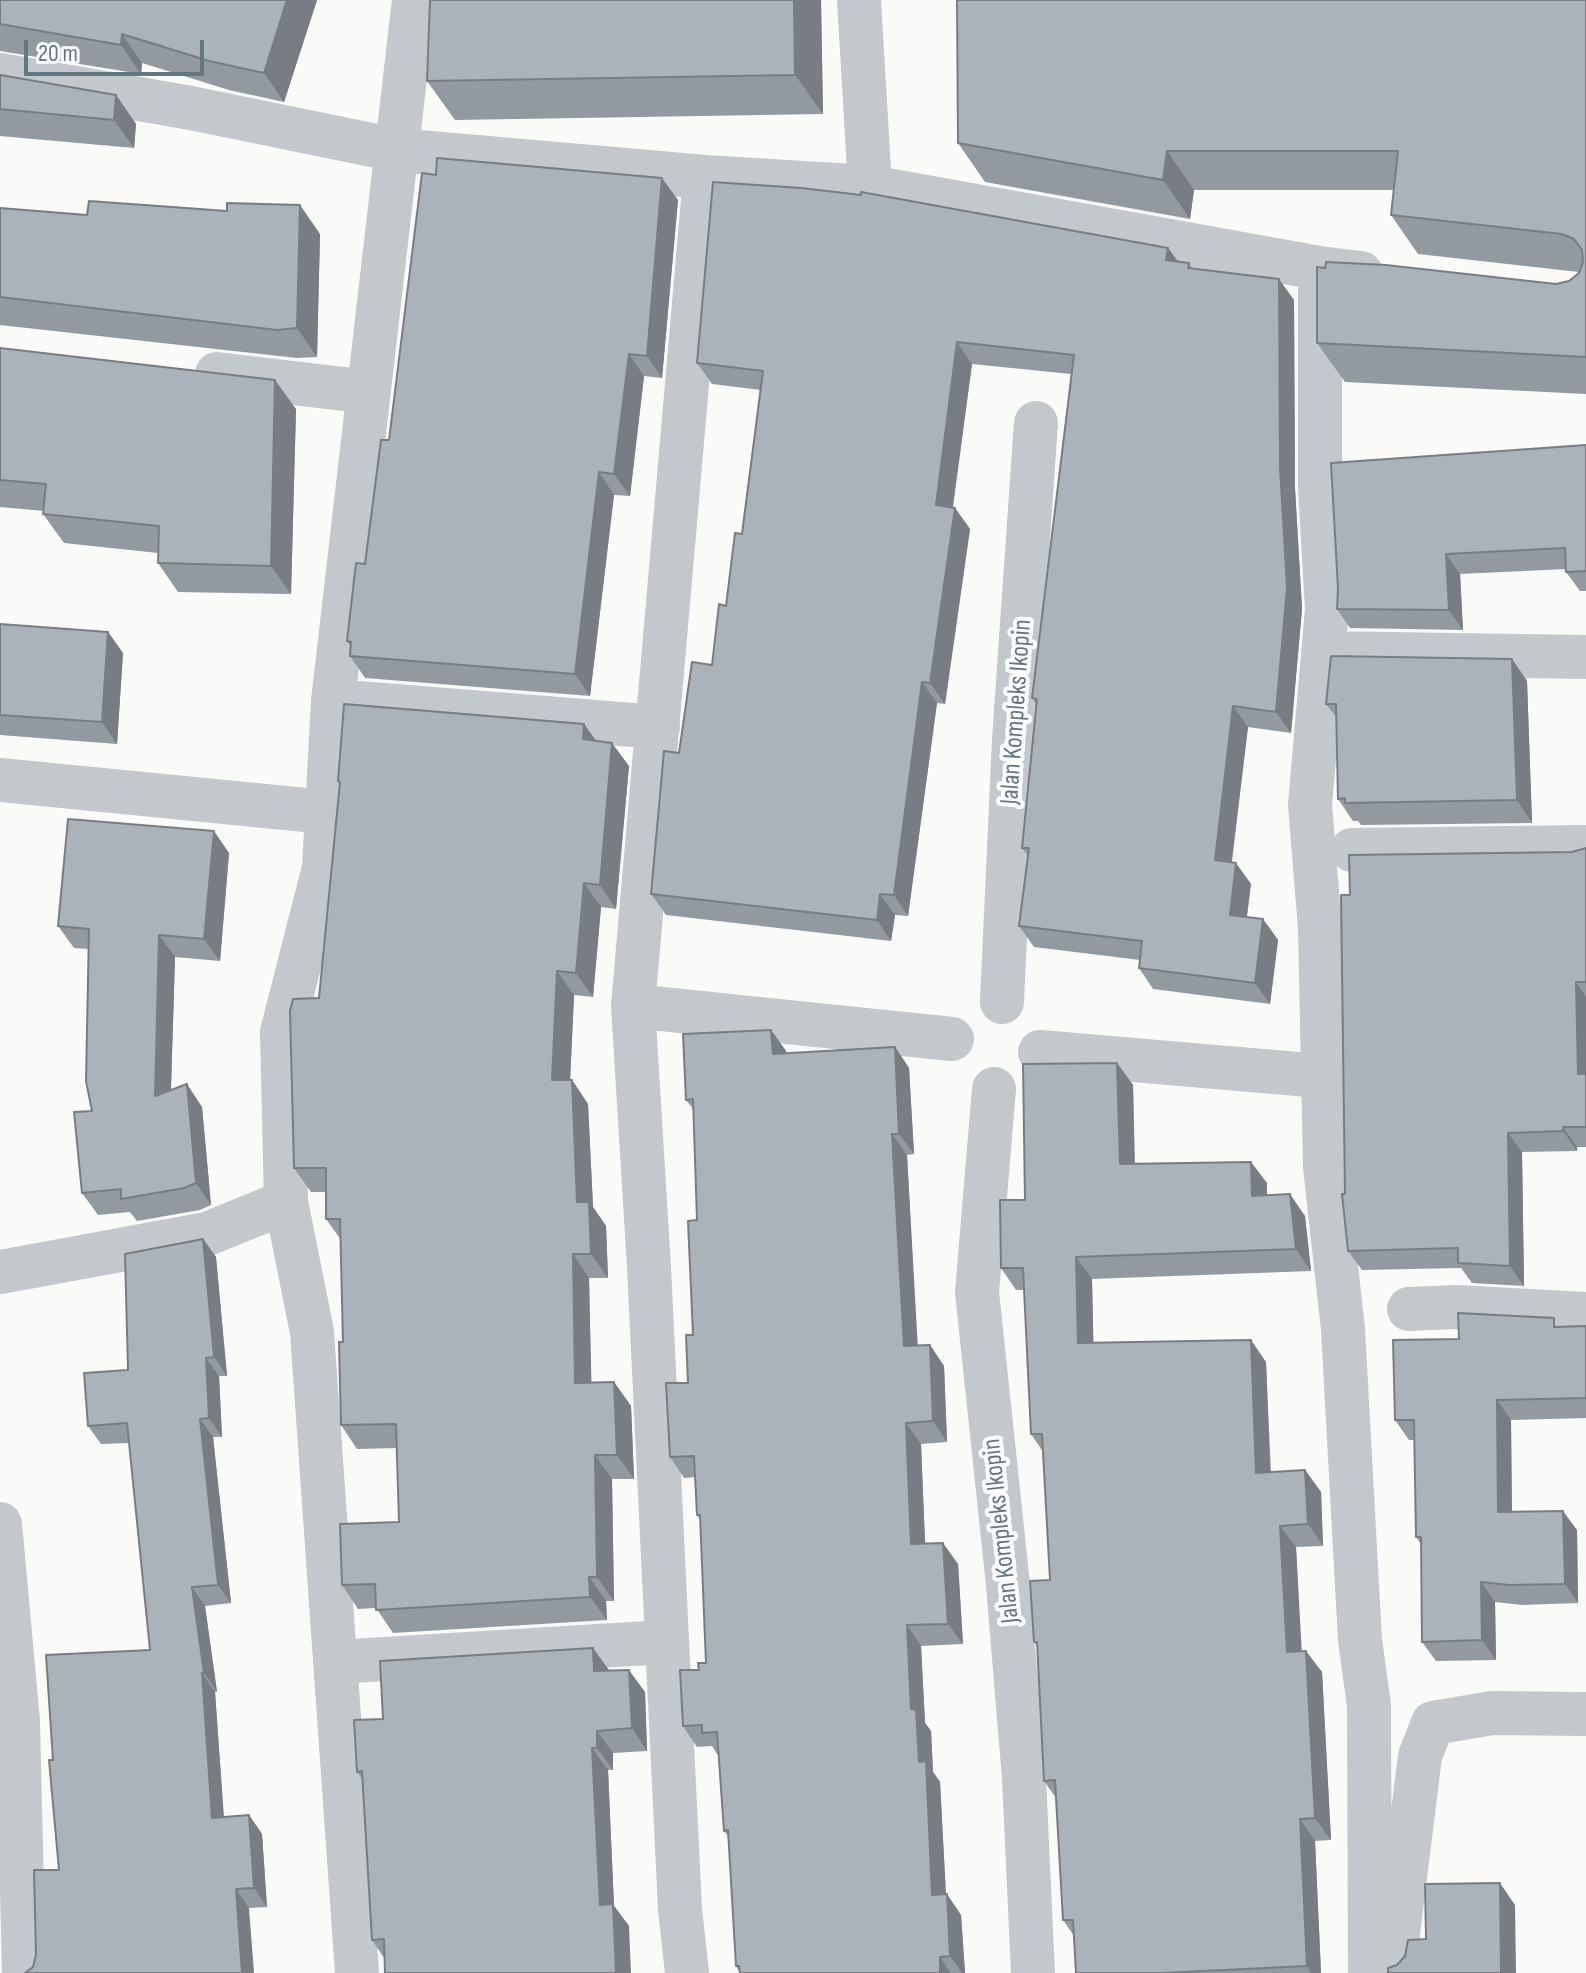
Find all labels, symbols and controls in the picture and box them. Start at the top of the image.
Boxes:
scale bar [28,24,208,74]
text: 20 m [38,39,78,68]
street label: Jalan Kompleks Ikopin [995,618,1039,806]
street label: Jalan Kompleks Ikopin [977,1437,1027,1625]

